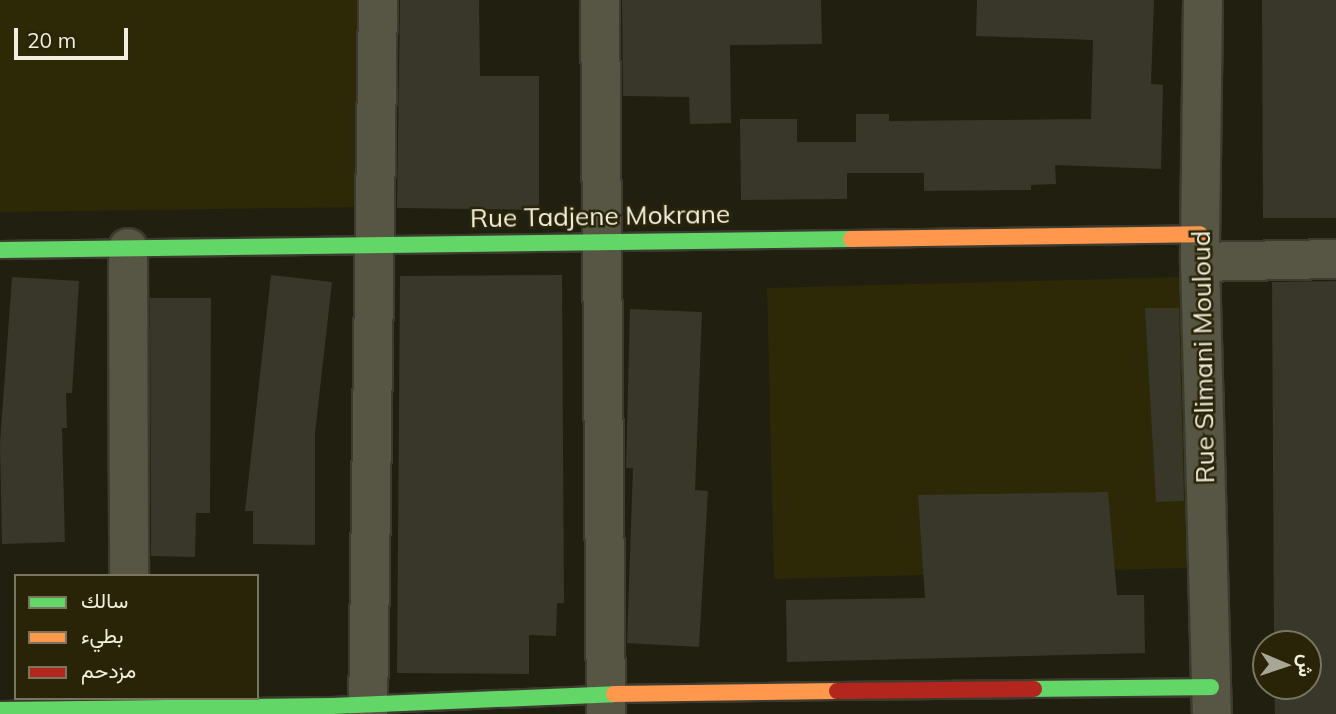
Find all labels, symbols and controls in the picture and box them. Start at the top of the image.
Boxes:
scale bar [18,14,131,58]
text: 20 m [27,27,76,53]
street label: Rue Tadjene Mokrane [470,198,730,234]
street label: Rue Slimani Mouloud [1185,230,1221,484]
legend [14,574,259,700]
text: سالك [81,587,128,613]
text: بطيء [81,622,124,648]
north arrow [1252,630,1322,700]
text: ش [1294,654,1318,677]
text: مزدحم [81,657,136,683]

